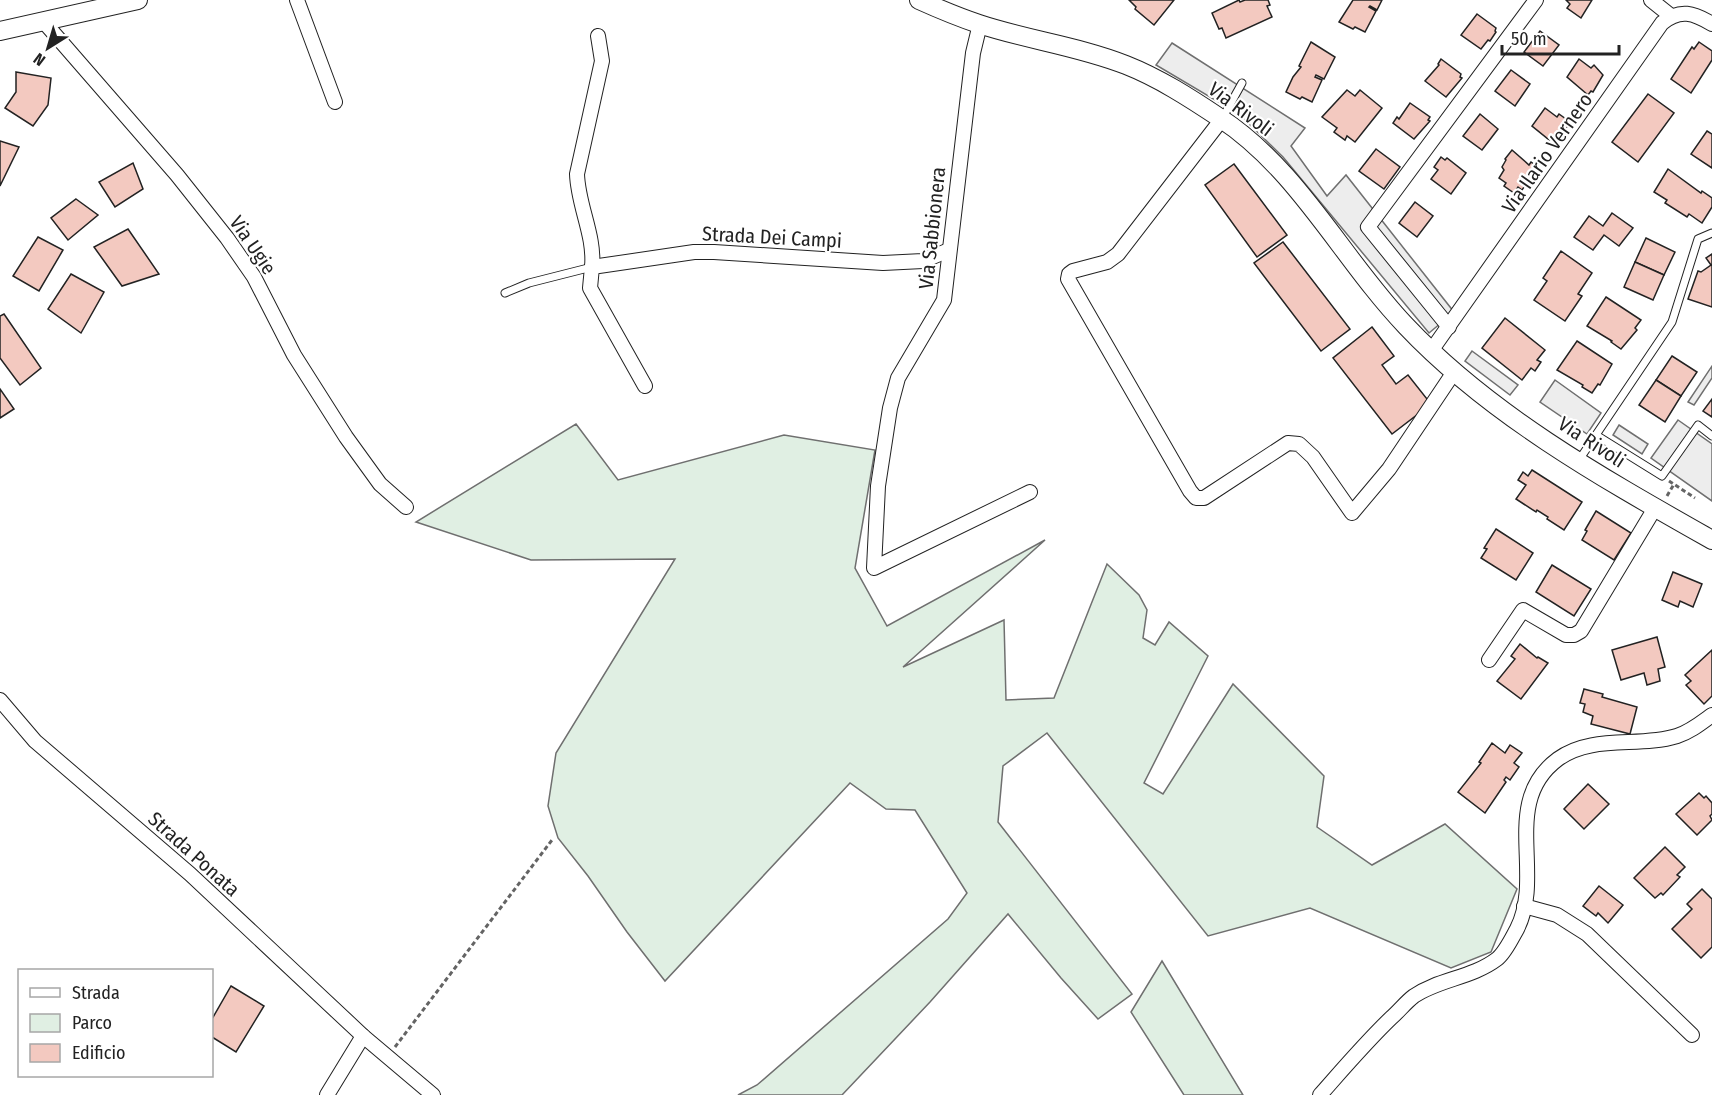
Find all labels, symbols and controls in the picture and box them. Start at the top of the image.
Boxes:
north arrow [18,18,78,78]
scale bar [1502,18,1619,56]
text: 50 m [1511,28,1547,50]
text: N [30,49,49,70]
street label: Via Rivoli [1204,77,1278,141]
street label: Via Ilario Vernero [1497,88,1597,218]
street label: Via Sabbionera [914,166,950,290]
street label: Via Ugie [225,211,281,279]
street label: Strada Dei Campi [702,221,842,253]
street label: Via Rivoli [1554,411,1630,473]
street label: Strada Ponata [143,807,245,901]
legend [18,969,213,1077]
text: Strada [72,982,120,1004]
text: Parco [72,1012,112,1034]
text: Edificio [72,1042,125,1064]

